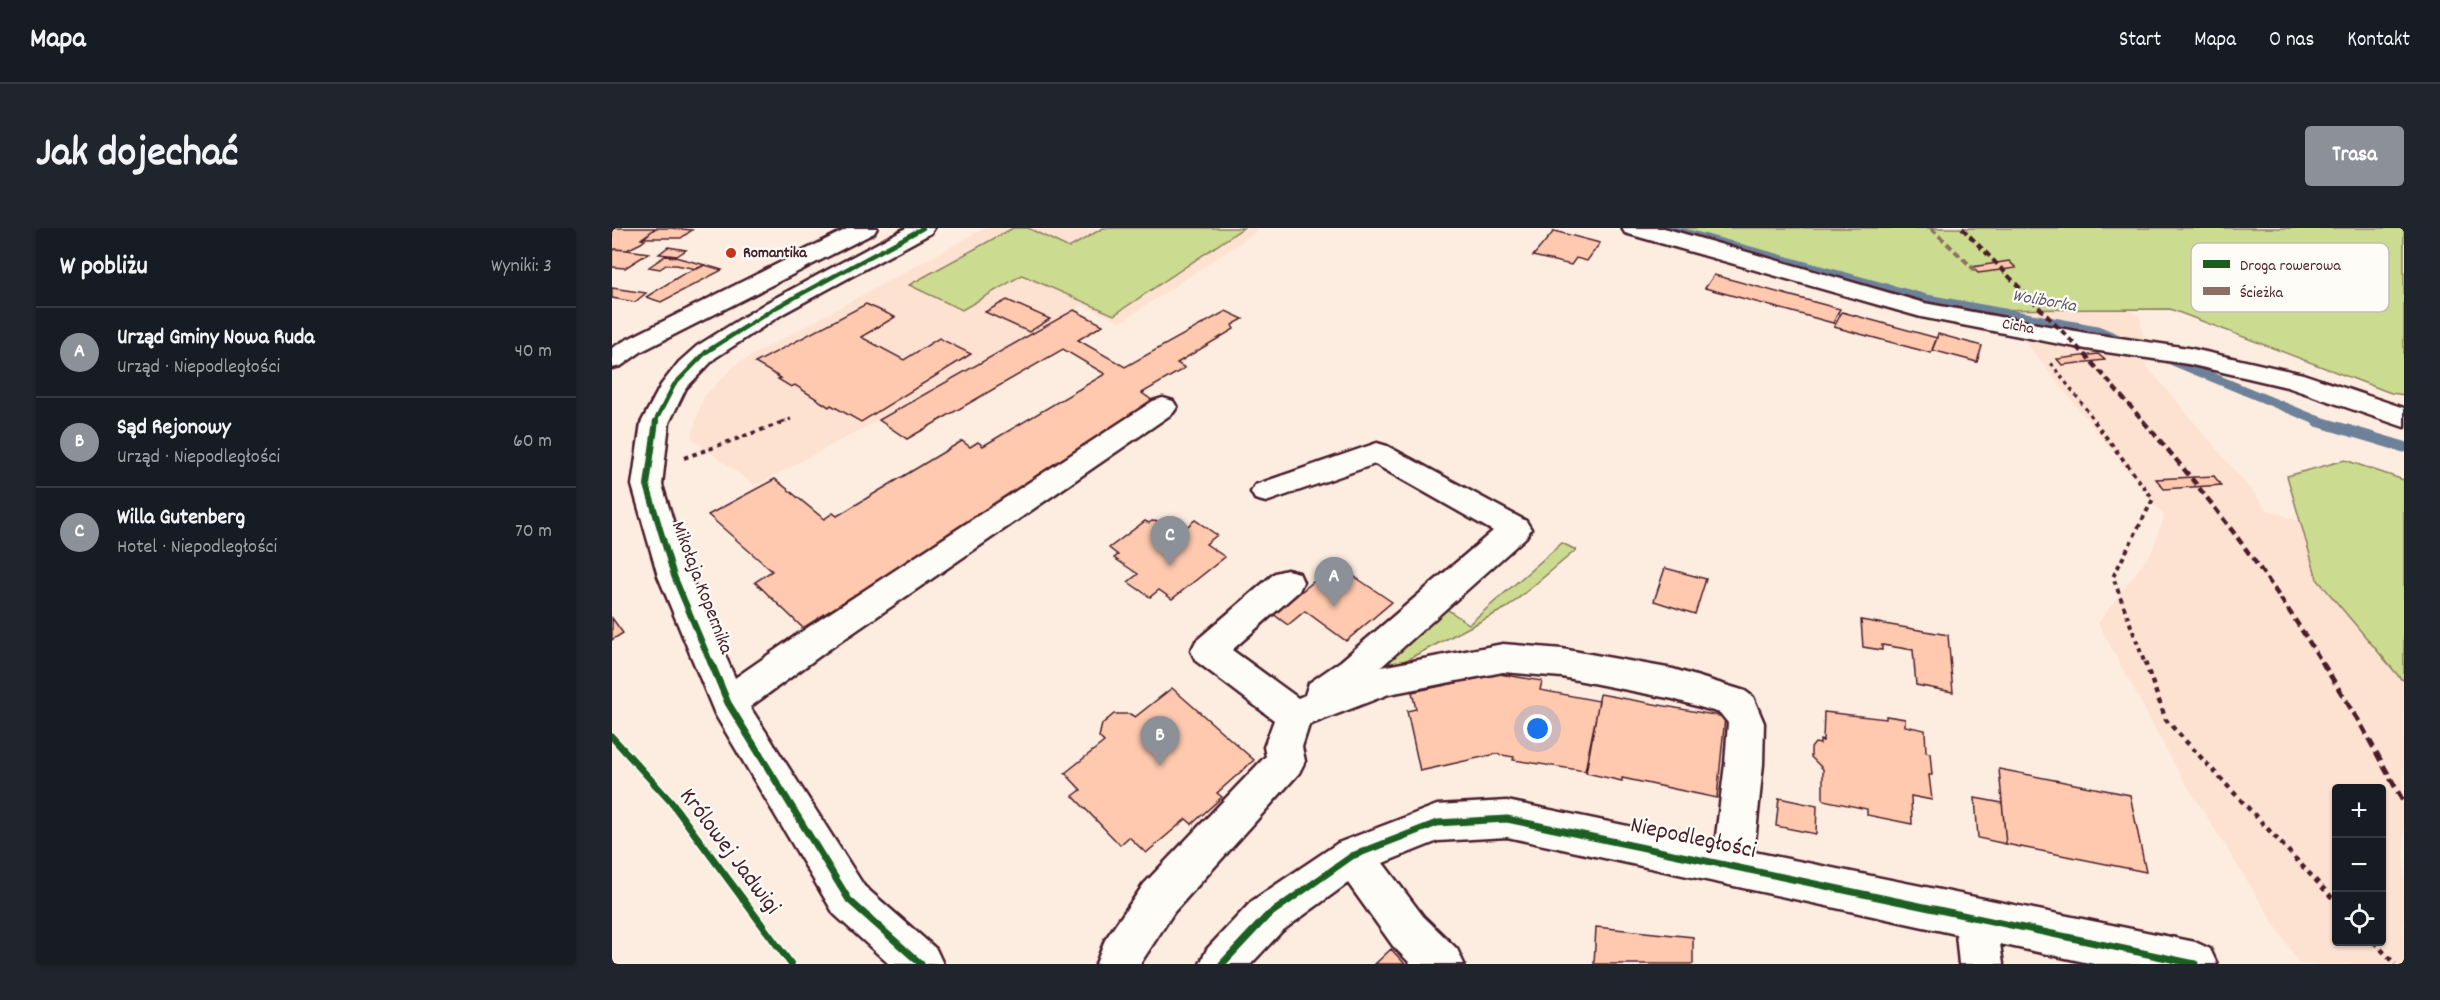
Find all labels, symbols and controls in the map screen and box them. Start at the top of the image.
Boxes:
text: Mapa [30,21,86,61]
text: Start [2119,26,2161,56]
text: Mapa [2194,26,2236,56]
text: O nas [2269,26,2314,56]
text: Kontakt [2347,26,2410,56]
text: Jak dojechać [36,126,238,186]
button: Trasa [2305,126,2404,186]
place label: Romantika [743,242,808,265]
legend [2191,243,2389,312]
marker: Romantika [724,246,738,260]
text: W pobliżu [60,249,148,286]
text: Wyniki: 3 [491,253,552,281]
text: Droga rowerowa [2240,255,2341,278]
text: Ścieżka [2240,282,2284,305]
water label: Woliborka [2010,284,2079,320]
street label: Cicha [2000,313,2036,341]
text: Urząd Gminy Nowa Ruda [117,323,315,354]
text: A [74,338,85,366]
text: 40 m [514,338,552,366]
text: Urząd · Niepodległości [117,354,280,382]
text: Sąd Rejonowy [117,413,231,444]
text: B [75,428,84,456]
text: 60 m [513,428,552,456]
text: Urząd · Niepodległości [117,444,280,472]
text: Willa Gutenberg [117,503,245,534]
pin: C [1150,516,1190,566]
text: C [75,518,84,546]
text: 70 m [515,518,552,546]
street label: Mikołaja Kopernika [663,518,739,659]
text: Hotel · Niepodległości [117,534,277,562]
pin: A [1314,558,1354,607]
your location [1523,714,1552,743]
pin: B [1140,716,1180,766]
street label: Królowej Jadwigi [670,782,788,922]
map controls [2332,784,2386,946]
button: + [2332,784,2386,838]
street label: Niepodległości [1627,809,1759,869]
button: − [2332,838,2386,892]
button: locate [2332,892,2386,946]

